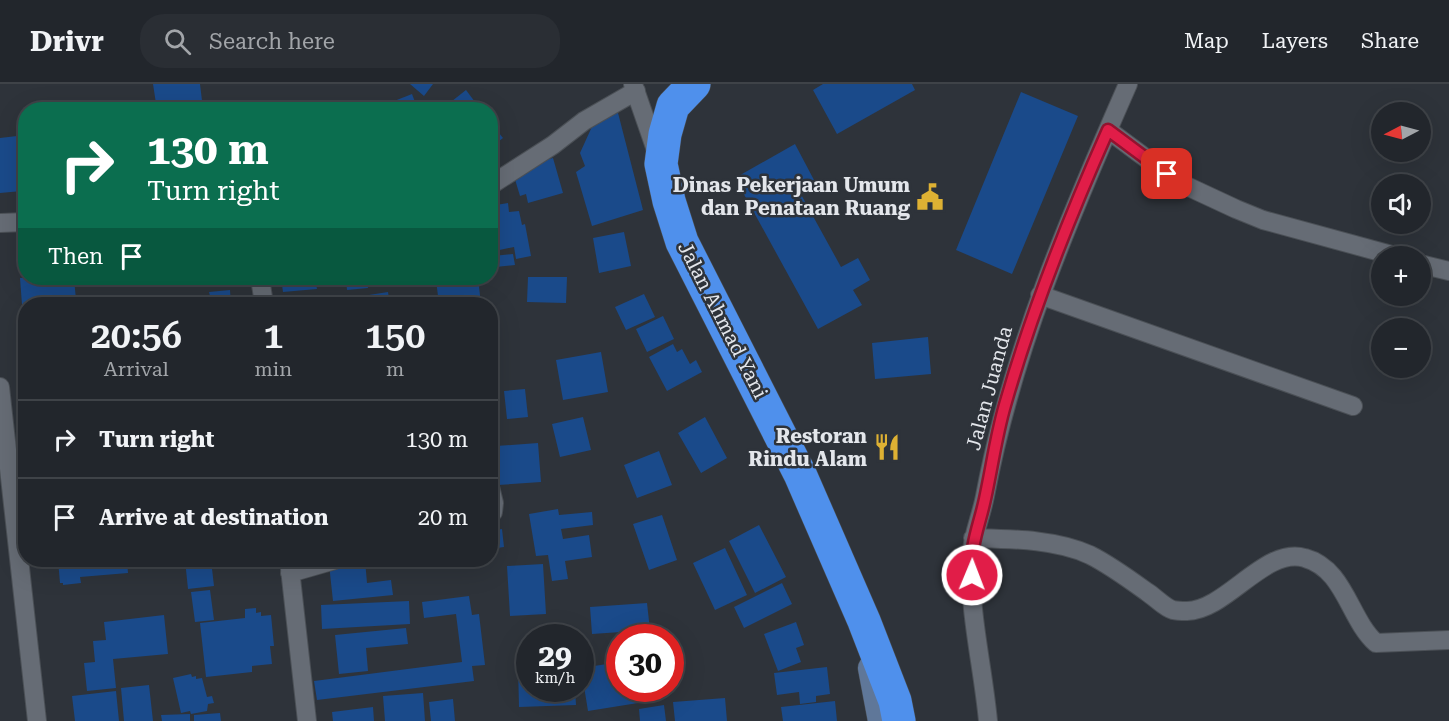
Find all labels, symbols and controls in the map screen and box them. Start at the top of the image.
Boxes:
search box [140,14,560,68]
text: Drivr [30,25,104,58]
icon: search [161,25,194,58]
text: Search here [209,29,335,54]
text: Map [1184,29,1229,53]
text: Layers [1262,29,1328,53]
text: Share [1361,29,1419,53]
north arrow [1371,102,1431,162]
map controls [1371,102,1431,378]
text: 130 m [147,125,269,174]
icon: right [48,126,126,204]
pin [1141,148,1192,199]
icon: arrive [1150,157,1183,190]
place label: Dinas Pekerjaan Umum dan Penataan Ruang [673,173,911,220]
button: sound [1371,174,1431,234]
text: Turn right [147,175,280,207]
public building icon: Dinas Pekerjaan Umum dan Penataan Ruang [915,182,945,212]
street label: Jalan Ahmad Yani [673,238,773,402]
icon: arrive [115,240,148,273]
text: Then [48,244,103,269]
button: + [1371,246,1431,306]
text: 20:56 [91,315,182,357]
text: 1 [263,315,283,357]
text: 150 [365,315,425,357]
button: − [1371,318,1431,378]
street label: Jalan Juanda [961,323,1017,453]
text: Arrival [104,357,169,381]
text: min [255,357,292,381]
text: m [386,357,404,381]
icon: right [48,423,81,456]
place label: Restoran Rindu Alam [748,424,868,471]
text: Turn right [99,427,214,452]
text: 130 m [405,427,468,452]
restaurant icon: Restoran Rindu Alam [872,432,902,462]
icon: arrive [48,501,81,534]
text: Arrive at destination [99,505,328,530]
text: 20 m [418,505,468,530]
position arrow [940,543,1004,607]
speed limit sign: 30 [606,624,684,702]
text: 29 [538,638,572,673]
text: km/h [535,669,575,687]

